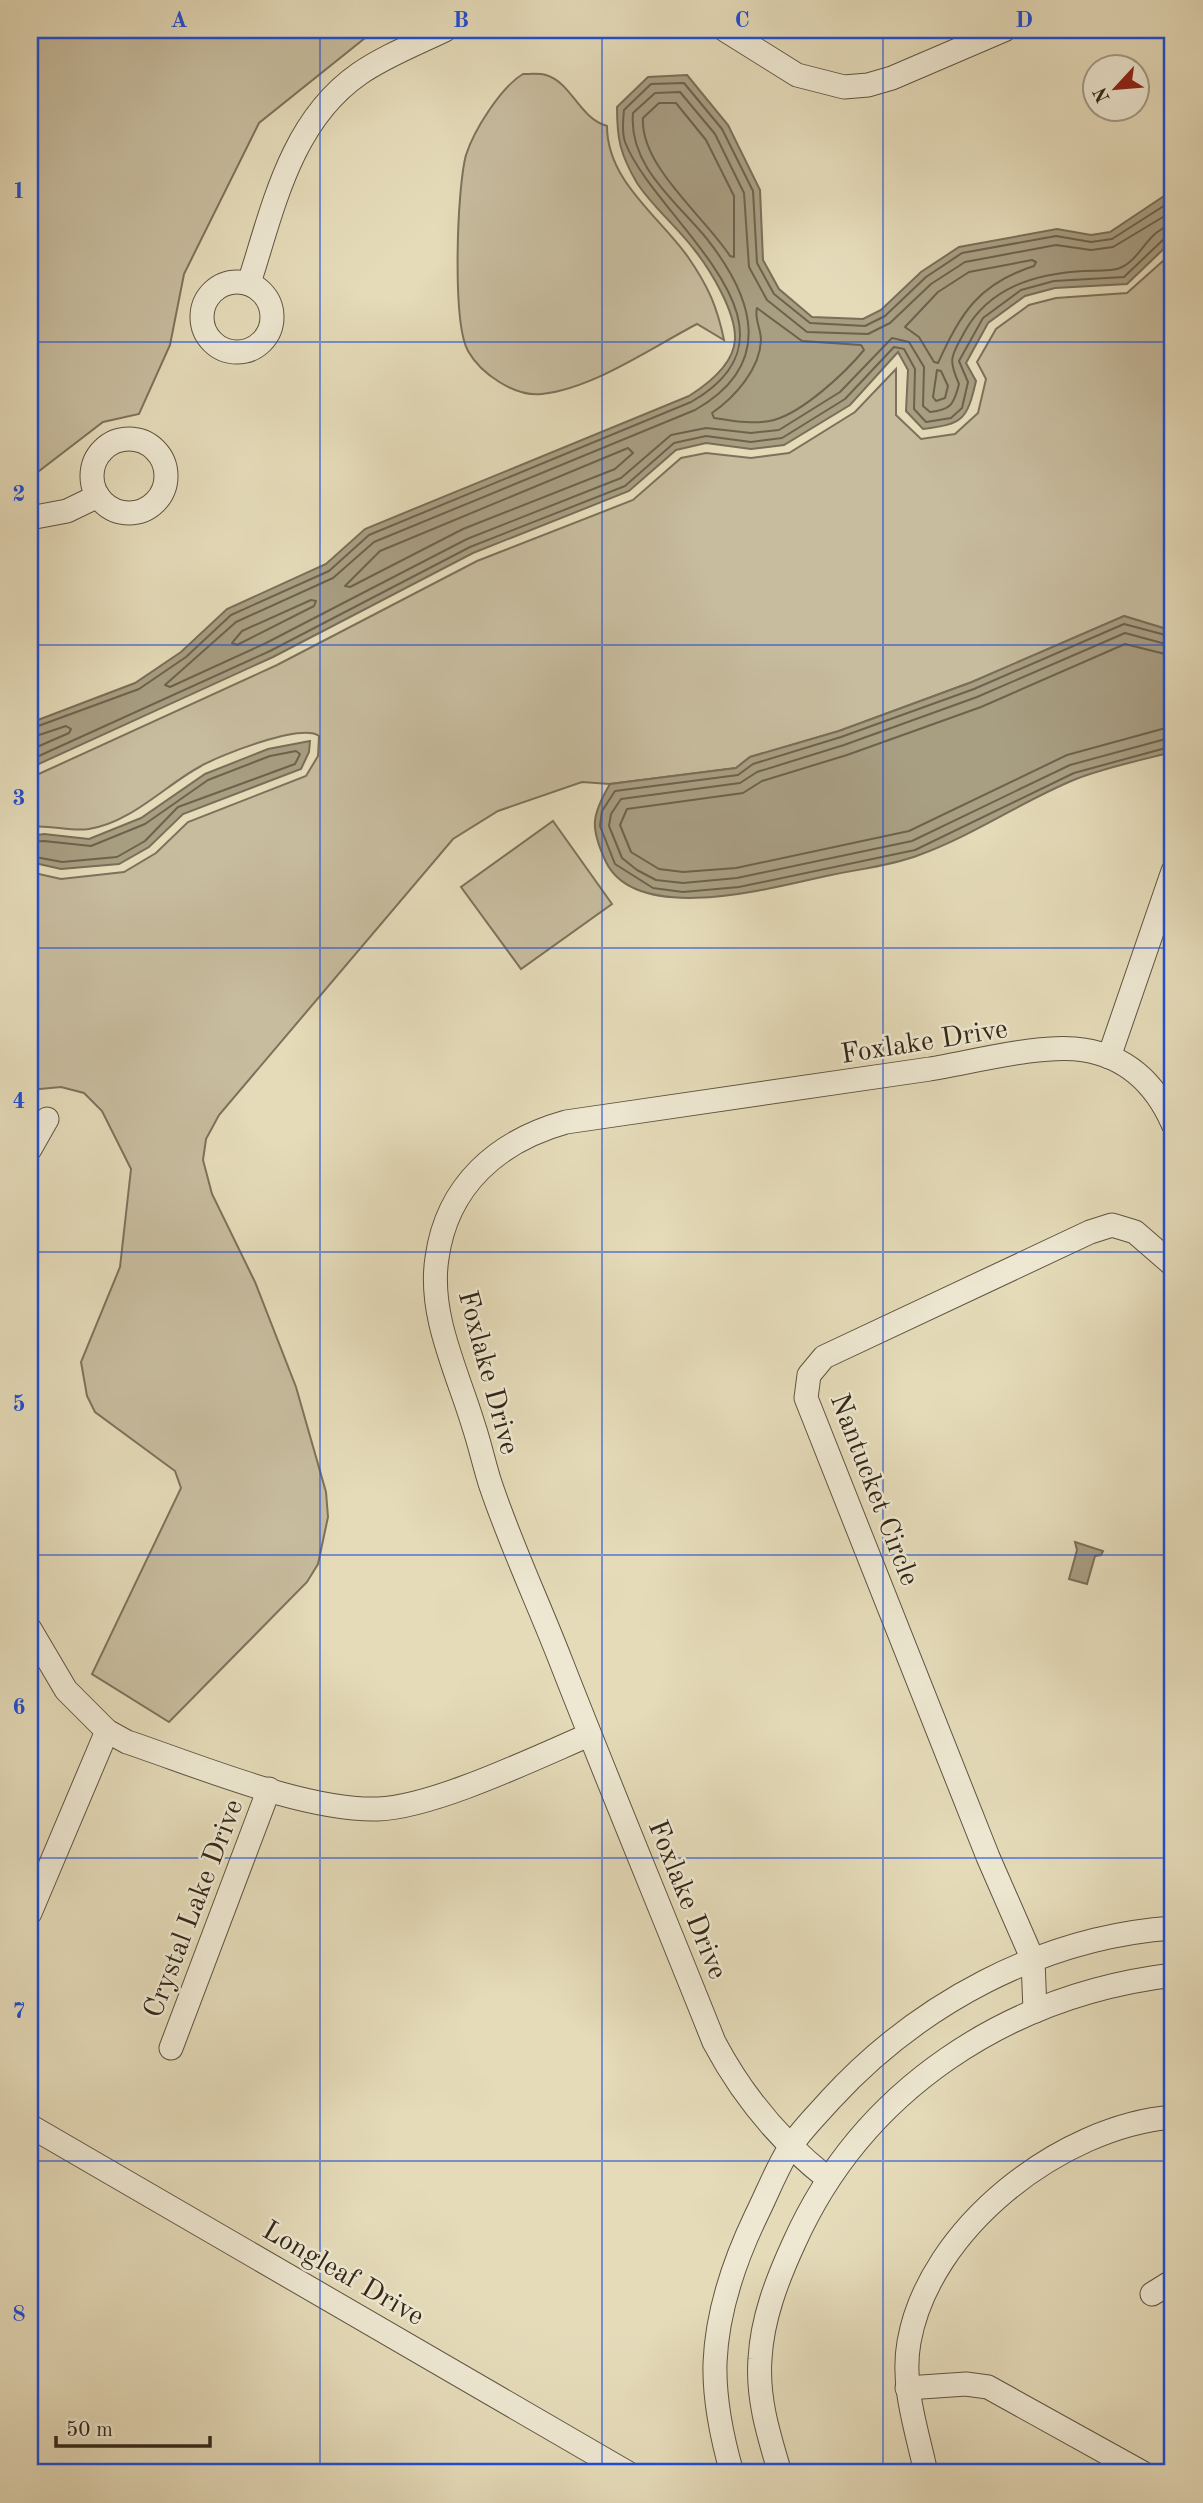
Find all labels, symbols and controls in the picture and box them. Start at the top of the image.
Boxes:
text: A [170,9,188,32]
text: B [453,9,469,32]
text: C [734,9,750,32]
text: D [1015,9,1033,32]
north arrow [1080,52,1150,122]
text: N [1091,83,1115,105]
text: 1 [12,180,26,203]
text: 2 [12,483,26,506]
text: 3 [12,787,26,810]
street label: Foxlake Drive [839,1016,1010,1070]
text: 4 [12,1090,26,1113]
street label: Foxlake Drive [452,1288,522,1458]
street label: Nantucket Circle [824,1390,923,1590]
text: 5 [12,1393,26,1416]
text: 6 [12,1696,26,1719]
street label: Crystal Lake Drive [140,1796,249,2022]
street label: Foxlake Drive [642,1817,731,1984]
text: 7 [12,2000,26,2023]
street label: Longleaf Drive [257,2217,428,2332]
text: 8 [12,2303,26,2326]
scale bar [56,2405,210,2449]
text: 50 m [66,2420,113,2441]

